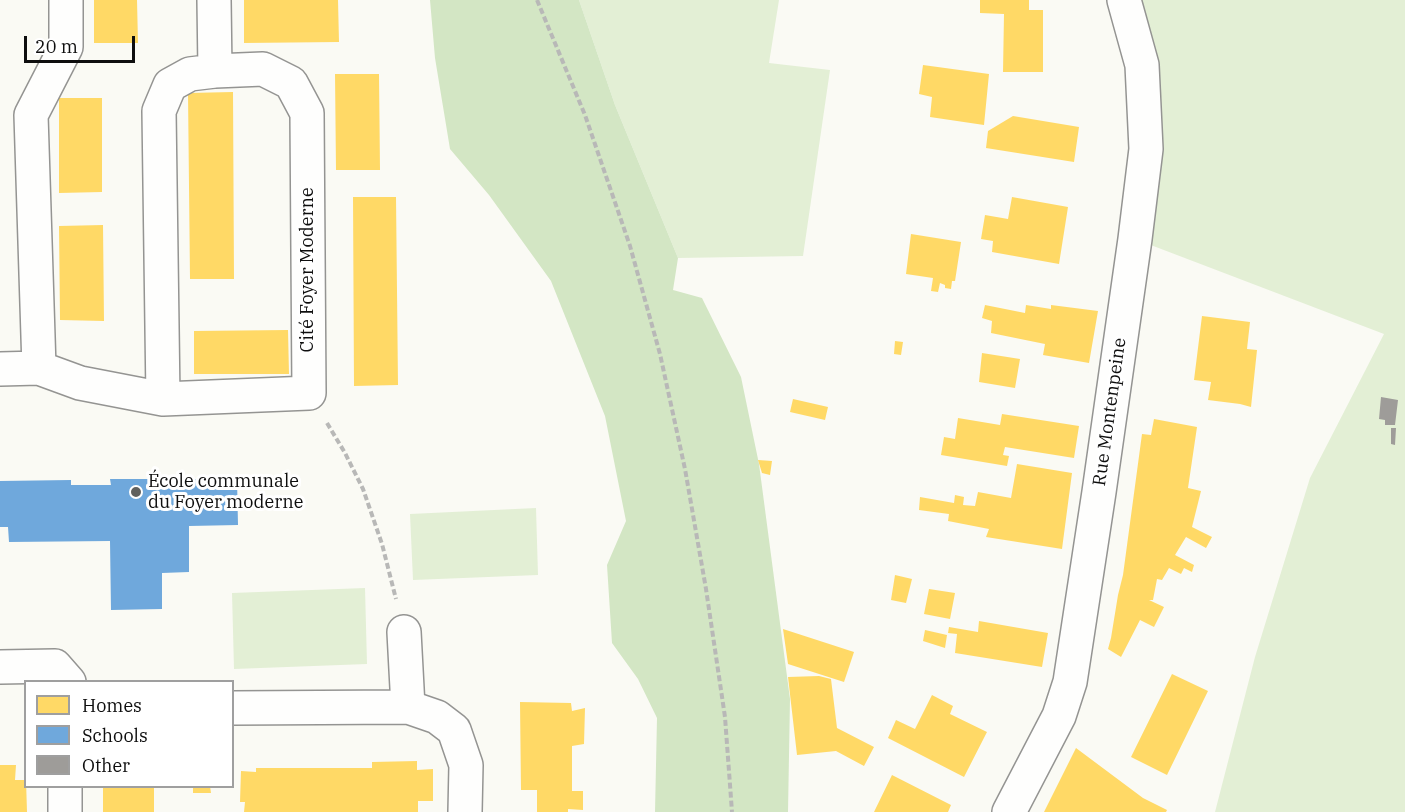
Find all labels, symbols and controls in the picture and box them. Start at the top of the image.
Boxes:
scale bar [27,24,138,62]
text: 20 m [35,35,78,58]
street label: Cité Foyer Moderne [297,187,319,353]
street label: Rue Montenpeine [1089,336,1131,488]
place label: École communale du Foyer moderne [148,471,303,514]
marker: École communale du Foyer moderne [129,485,143,499]
legend [24,680,234,788]
text: Homes [82,694,142,717]
text: Schools [82,724,148,747]
text: Other [82,754,130,777]

